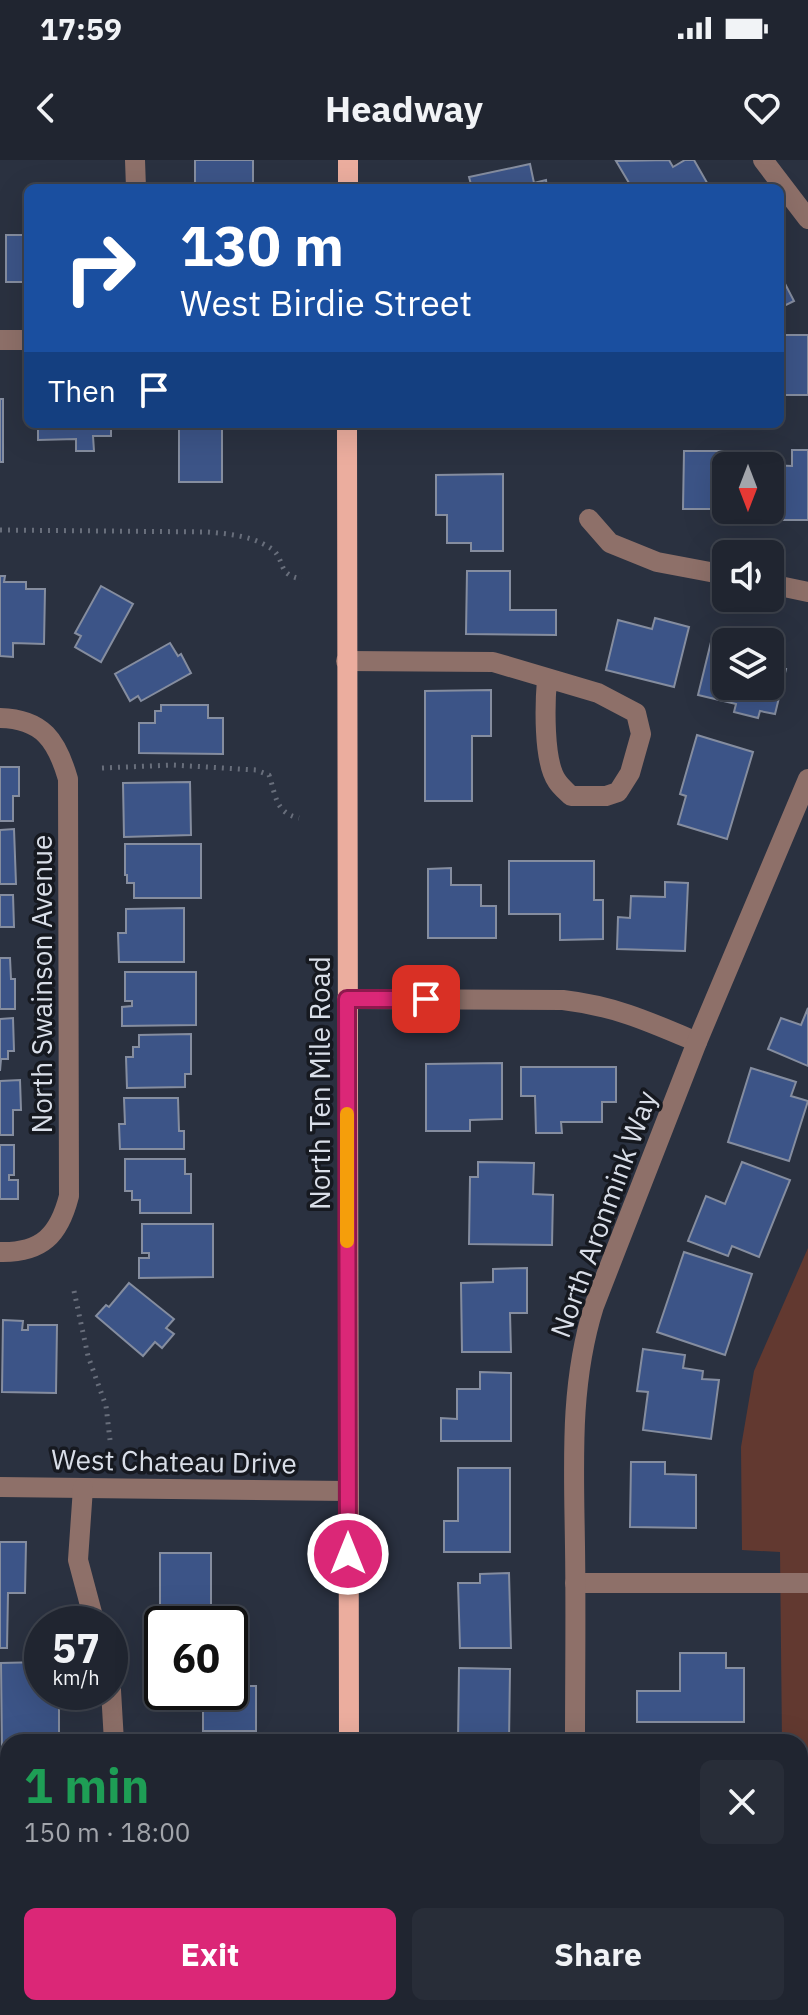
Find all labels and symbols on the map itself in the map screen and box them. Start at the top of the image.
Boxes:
north arrow [712,452,784,524]
street label: North Swainson Avenue [23,835,60,1133]
street label: North Ten Mile Road [301,956,338,1210]
pin [392,965,460,1033]
street label: North Aronmink Way [541,1085,665,1343]
street label: West Chateau Drive [51,1440,297,1482]
position arrow [306,1512,390,1596]
speed limit sign: 60 [144,1606,248,1710]

